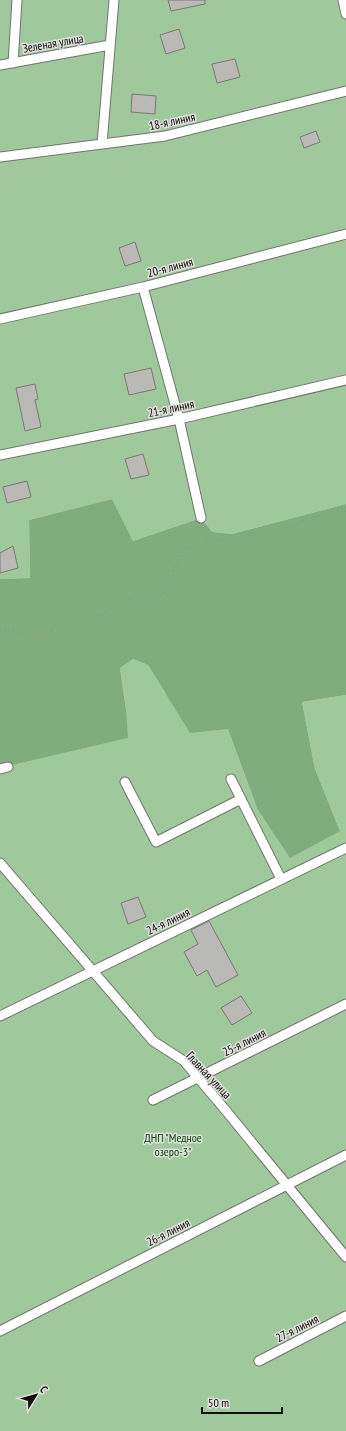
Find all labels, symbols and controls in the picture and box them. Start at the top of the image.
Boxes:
street label: Зеленая улица [21,30,85,56]
street label: 18-я линия [148,109,197,133]
street label: 20-я линия [145,254,195,280]
street label: 21-я линия [147,396,196,420]
street label: 24-я линия [144,904,193,938]
street label: 25-я линия [220,1025,269,1059]
street label: Главная улица [183,1048,235,1102]
park label: ДНП "Медное озеро-3" [144,1130,202,1159]
street label: 26-я линия [144,1215,193,1249]
street label: 27-я линия [273,1311,321,1345]
north arrow [16,1375,56,1415]
text: С [37,1383,51,1395]
scale bar [202,1389,282,1415]
text: 50 m [208,1395,229,1410]

